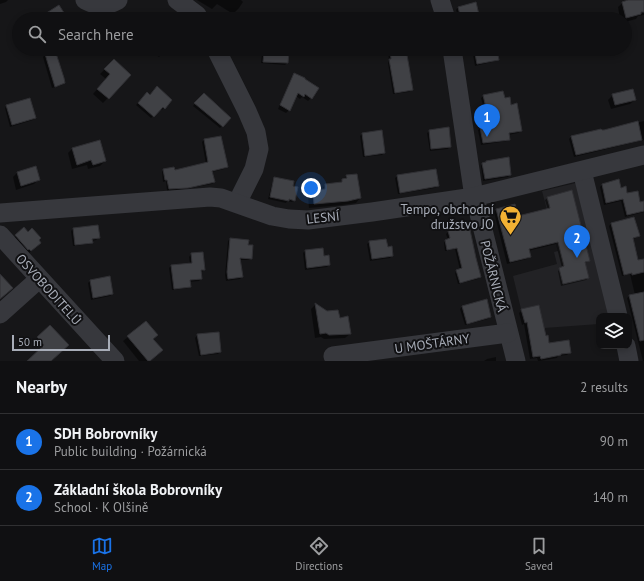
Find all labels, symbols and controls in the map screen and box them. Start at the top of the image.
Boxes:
search box [12,12,632,56]
icon: search [26,23,48,45]
text: Search here [58,25,134,44]
pin: 1 [474,104,500,137]
your location [301,178,321,198]
place label: Tempo, obchodní družstvo JO [401,201,495,233]
supermarket icon: Tempo, obchodní družstvo JO [497,203,523,236]
street label: LESNÍ [306,207,341,228]
pin: 2 [564,225,590,258]
street label: POŽÁRNICKÁ [476,239,511,314]
street label: OSVOBODITELŮ [12,250,85,328]
map controls [596,313,632,349]
button: layers [596,313,632,349]
street label: U MOŠTÁRNY [393,330,471,357]
scale bar [12,333,110,352]
text: 50 m [18,335,42,349]
text: Nearby [16,376,67,398]
text: 2 results [580,379,628,396]
text: SDH Bobrovníky [54,424,157,443]
text: 1 [25,433,33,450]
text: 90 m [600,433,628,450]
text: Public building · Požárnická [54,443,207,460]
text: Základní škola Bobrovníky [54,480,222,499]
text: 2 [25,489,33,506]
text: 140 m [593,489,628,506]
text: School · K Olšině [54,499,148,516]
tab: Map [91,535,113,573]
tab: Directions [295,535,343,573]
tab: Saved [525,535,553,573]

